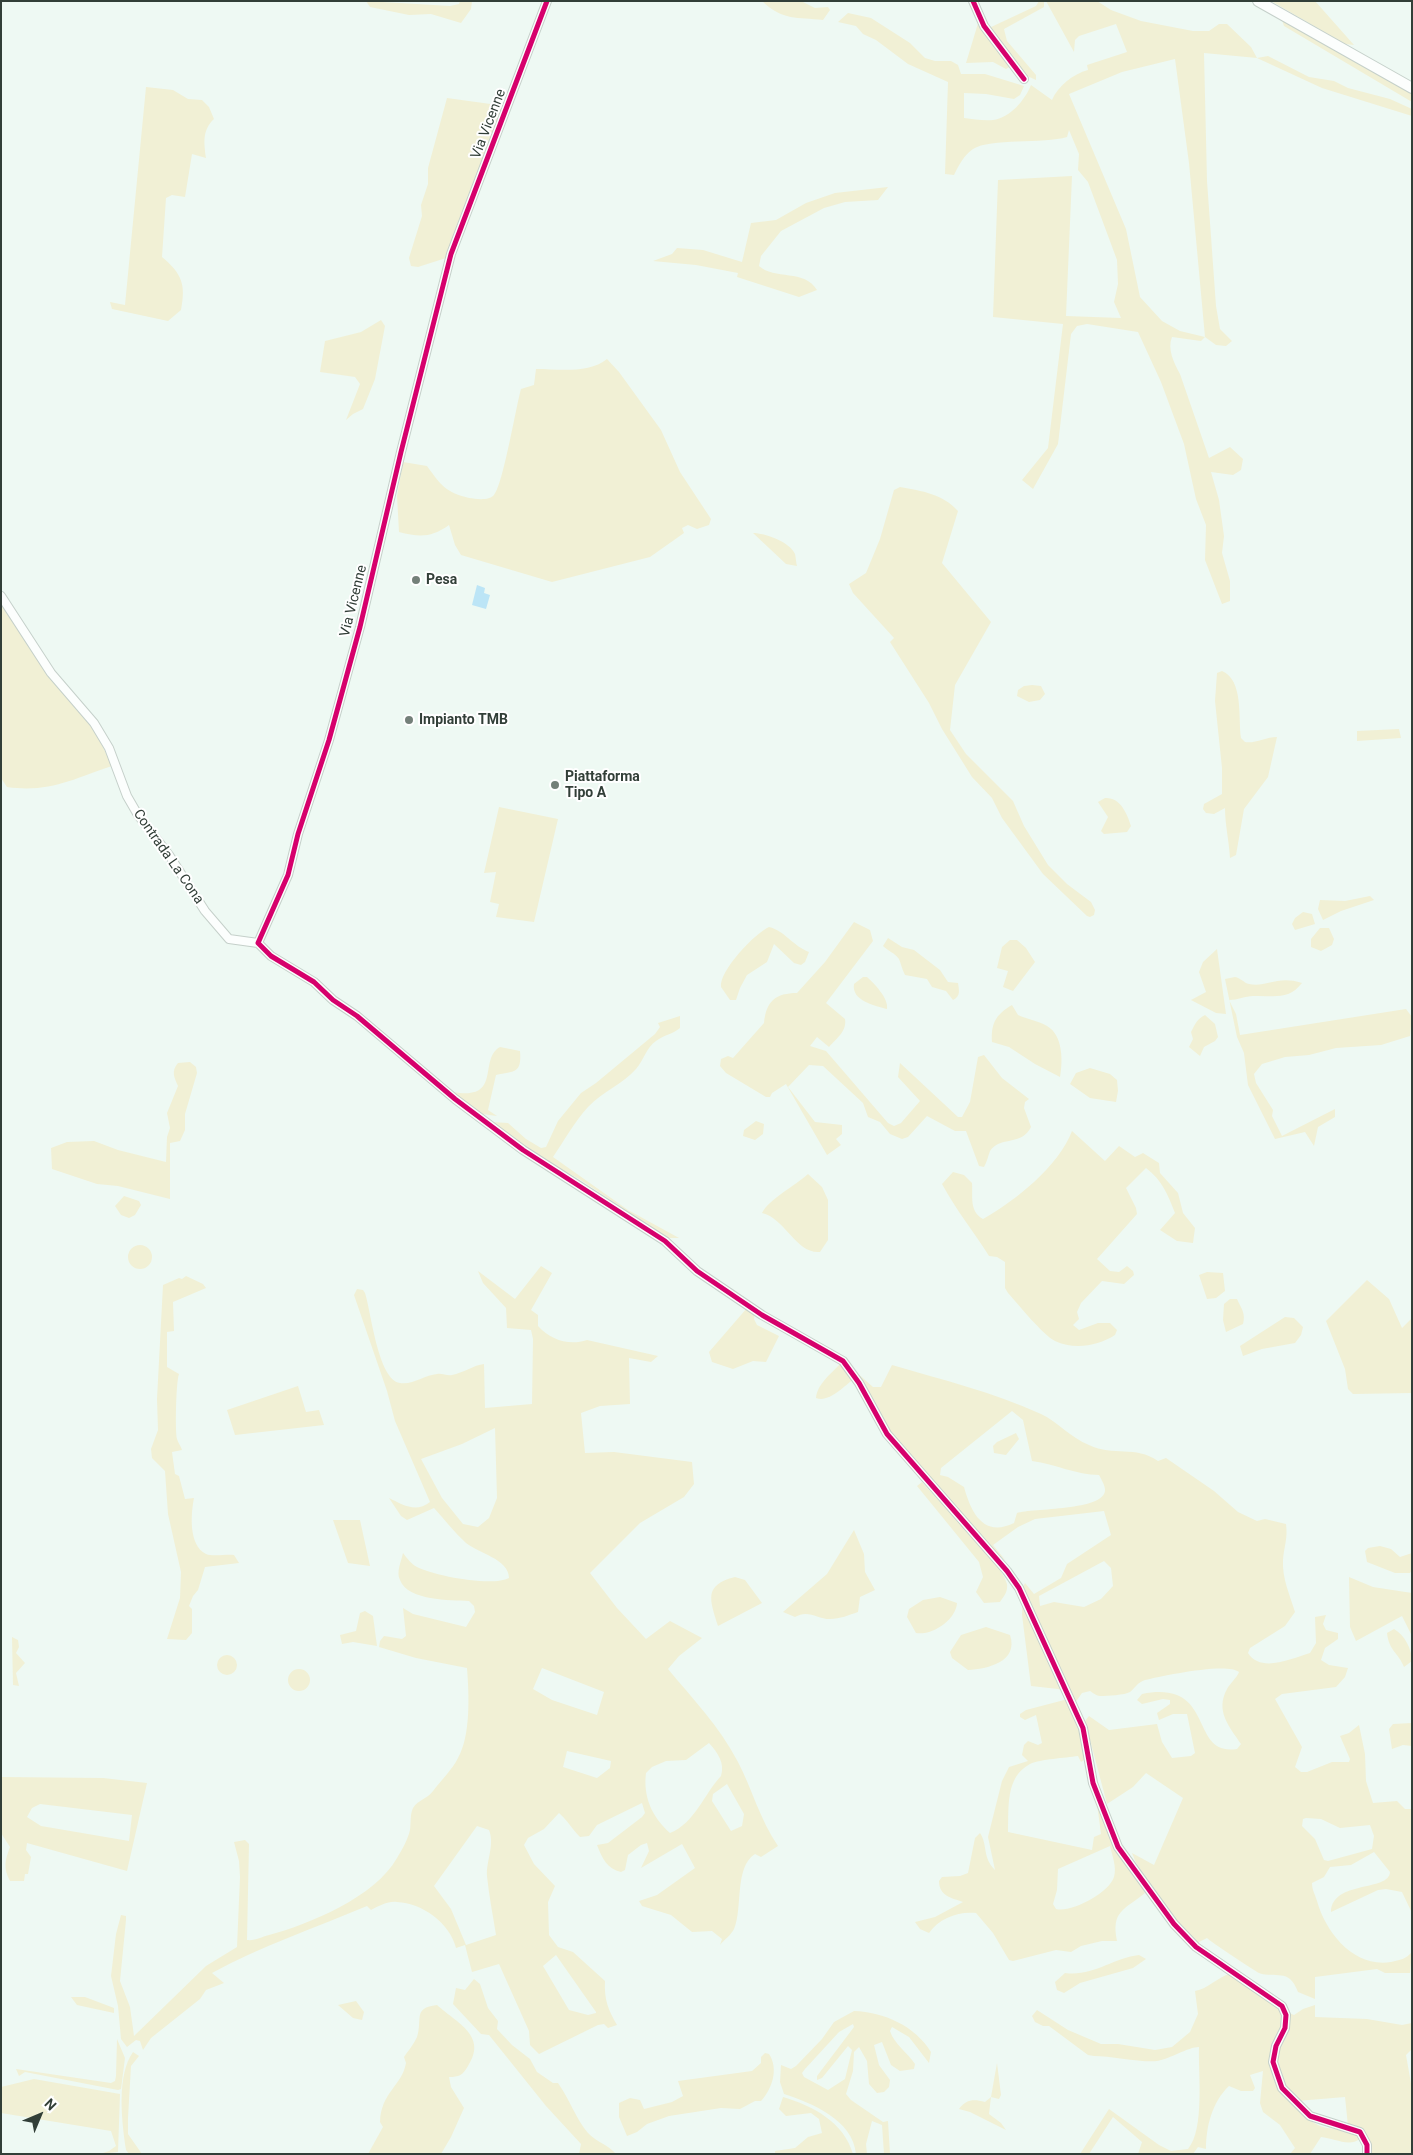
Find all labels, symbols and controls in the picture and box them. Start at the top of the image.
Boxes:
street label: Via Vicenne [468,87,510,161]
street label: Via Vicenne [337,563,371,639]
place label: Pesa [426,572,457,588]
marker: Pesa [410,574,422,586]
place label: Impianto TMB [419,712,508,728]
marker: Impianto TMB [403,714,415,726]
place label: Piattaforma Tipo A [565,769,640,802]
marker: Piattaforma Tipo A [549,779,561,791]
street label: Contrada La Cona [129,806,207,908]
north arrow [15,2090,65,2140]
text: N [41,2095,60,2114]

